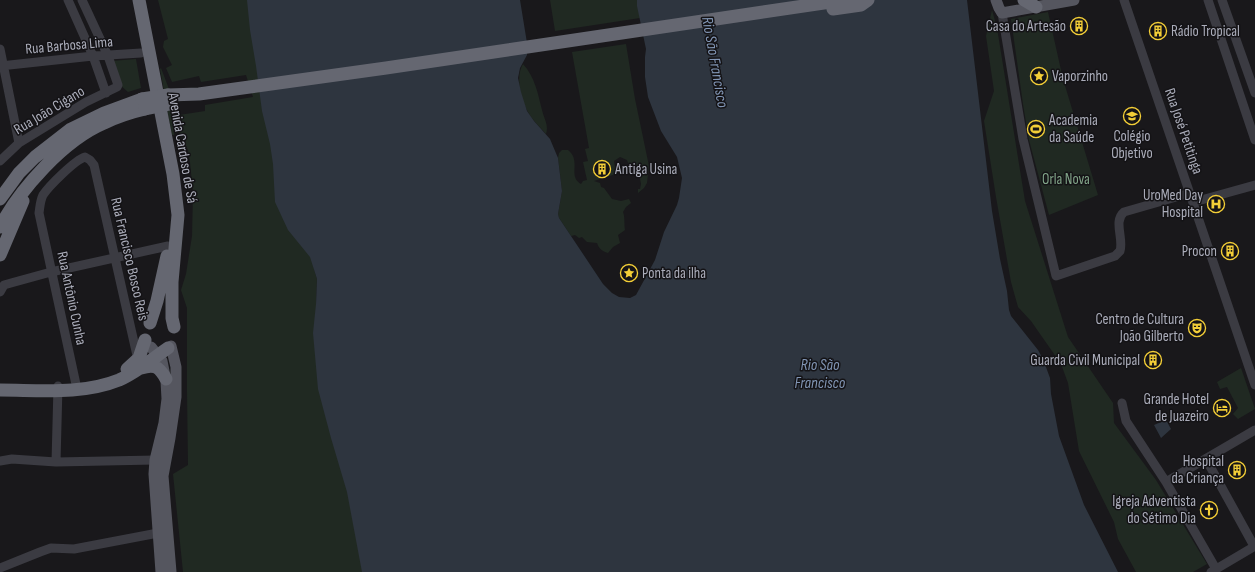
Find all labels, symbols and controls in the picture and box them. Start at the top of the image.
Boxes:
water label: Rio São Francisco [697,15,732,110]
building icon: Casa do Artesão [1069,16,1089,36]
place label: Casa do Artesão [986,17,1066,36]
building icon: Rádio Tropical [1148,21,1168,41]
place label: Rádio Tropical [1171,22,1240,41]
street label: Rua Barbosa Lima [24,32,114,59]
place icon: Vaporzinho [1029,66,1049,86]
place label: Vaporzinho [1052,67,1108,86]
street label: Rua João Cigano [10,82,88,139]
street label: Rua José Petitinga [1160,86,1207,177]
street label: Avenida Cardoso de Sá [163,90,202,205]
school or university icon: Colégio Objetivo [1122,106,1142,126]
place label: Academia da Saúde [1048,111,1098,147]
sports icon: Academia da Saúde [1026,119,1046,139]
place label: Colégio Objetivo [1111,127,1153,163]
building icon: Antiga Usina [592,159,612,179]
place label: Antiga Usina [614,160,678,179]
park label: Orla Nova [1042,170,1090,189]
place label: UroMed Day Hospital [1143,186,1203,222]
hospital icon: UroMed Day Hospital [1206,194,1226,214]
street label: Rua Francisco Bosco Reis [106,196,153,323]
building icon: Procon [1220,241,1240,261]
place label: Procon [1182,242,1217,261]
street label: Rua Antônio Cunha [52,250,91,347]
place icon: Ponta da ilha [619,263,639,283]
place label: Ponta da ilha [642,264,706,283]
place label: Centro de Cultura João Gilberto [1095,310,1184,346]
theatre icon: Centro de Cultura João Gilberto [1187,318,1207,338]
building icon: Guarda Civil Municipal [1143,350,1163,370]
place label: Guarda Civil Municipal [1030,351,1140,370]
water label: Rio São Francisco [795,356,846,393]
place label: Grande Hotel de Juazeiro [1143,390,1209,426]
hotel icon: Grande Hotel de Juazeiro [1212,398,1232,418]
place label: Hospital da Criança [1171,452,1224,488]
building icon: Hospital da Criança [1227,460,1247,480]
place label: Igreja Adventista do Sétimo Dia [1112,492,1196,528]
church icon: Igreja Adventista do Sétimo Dia [1199,500,1219,520]

